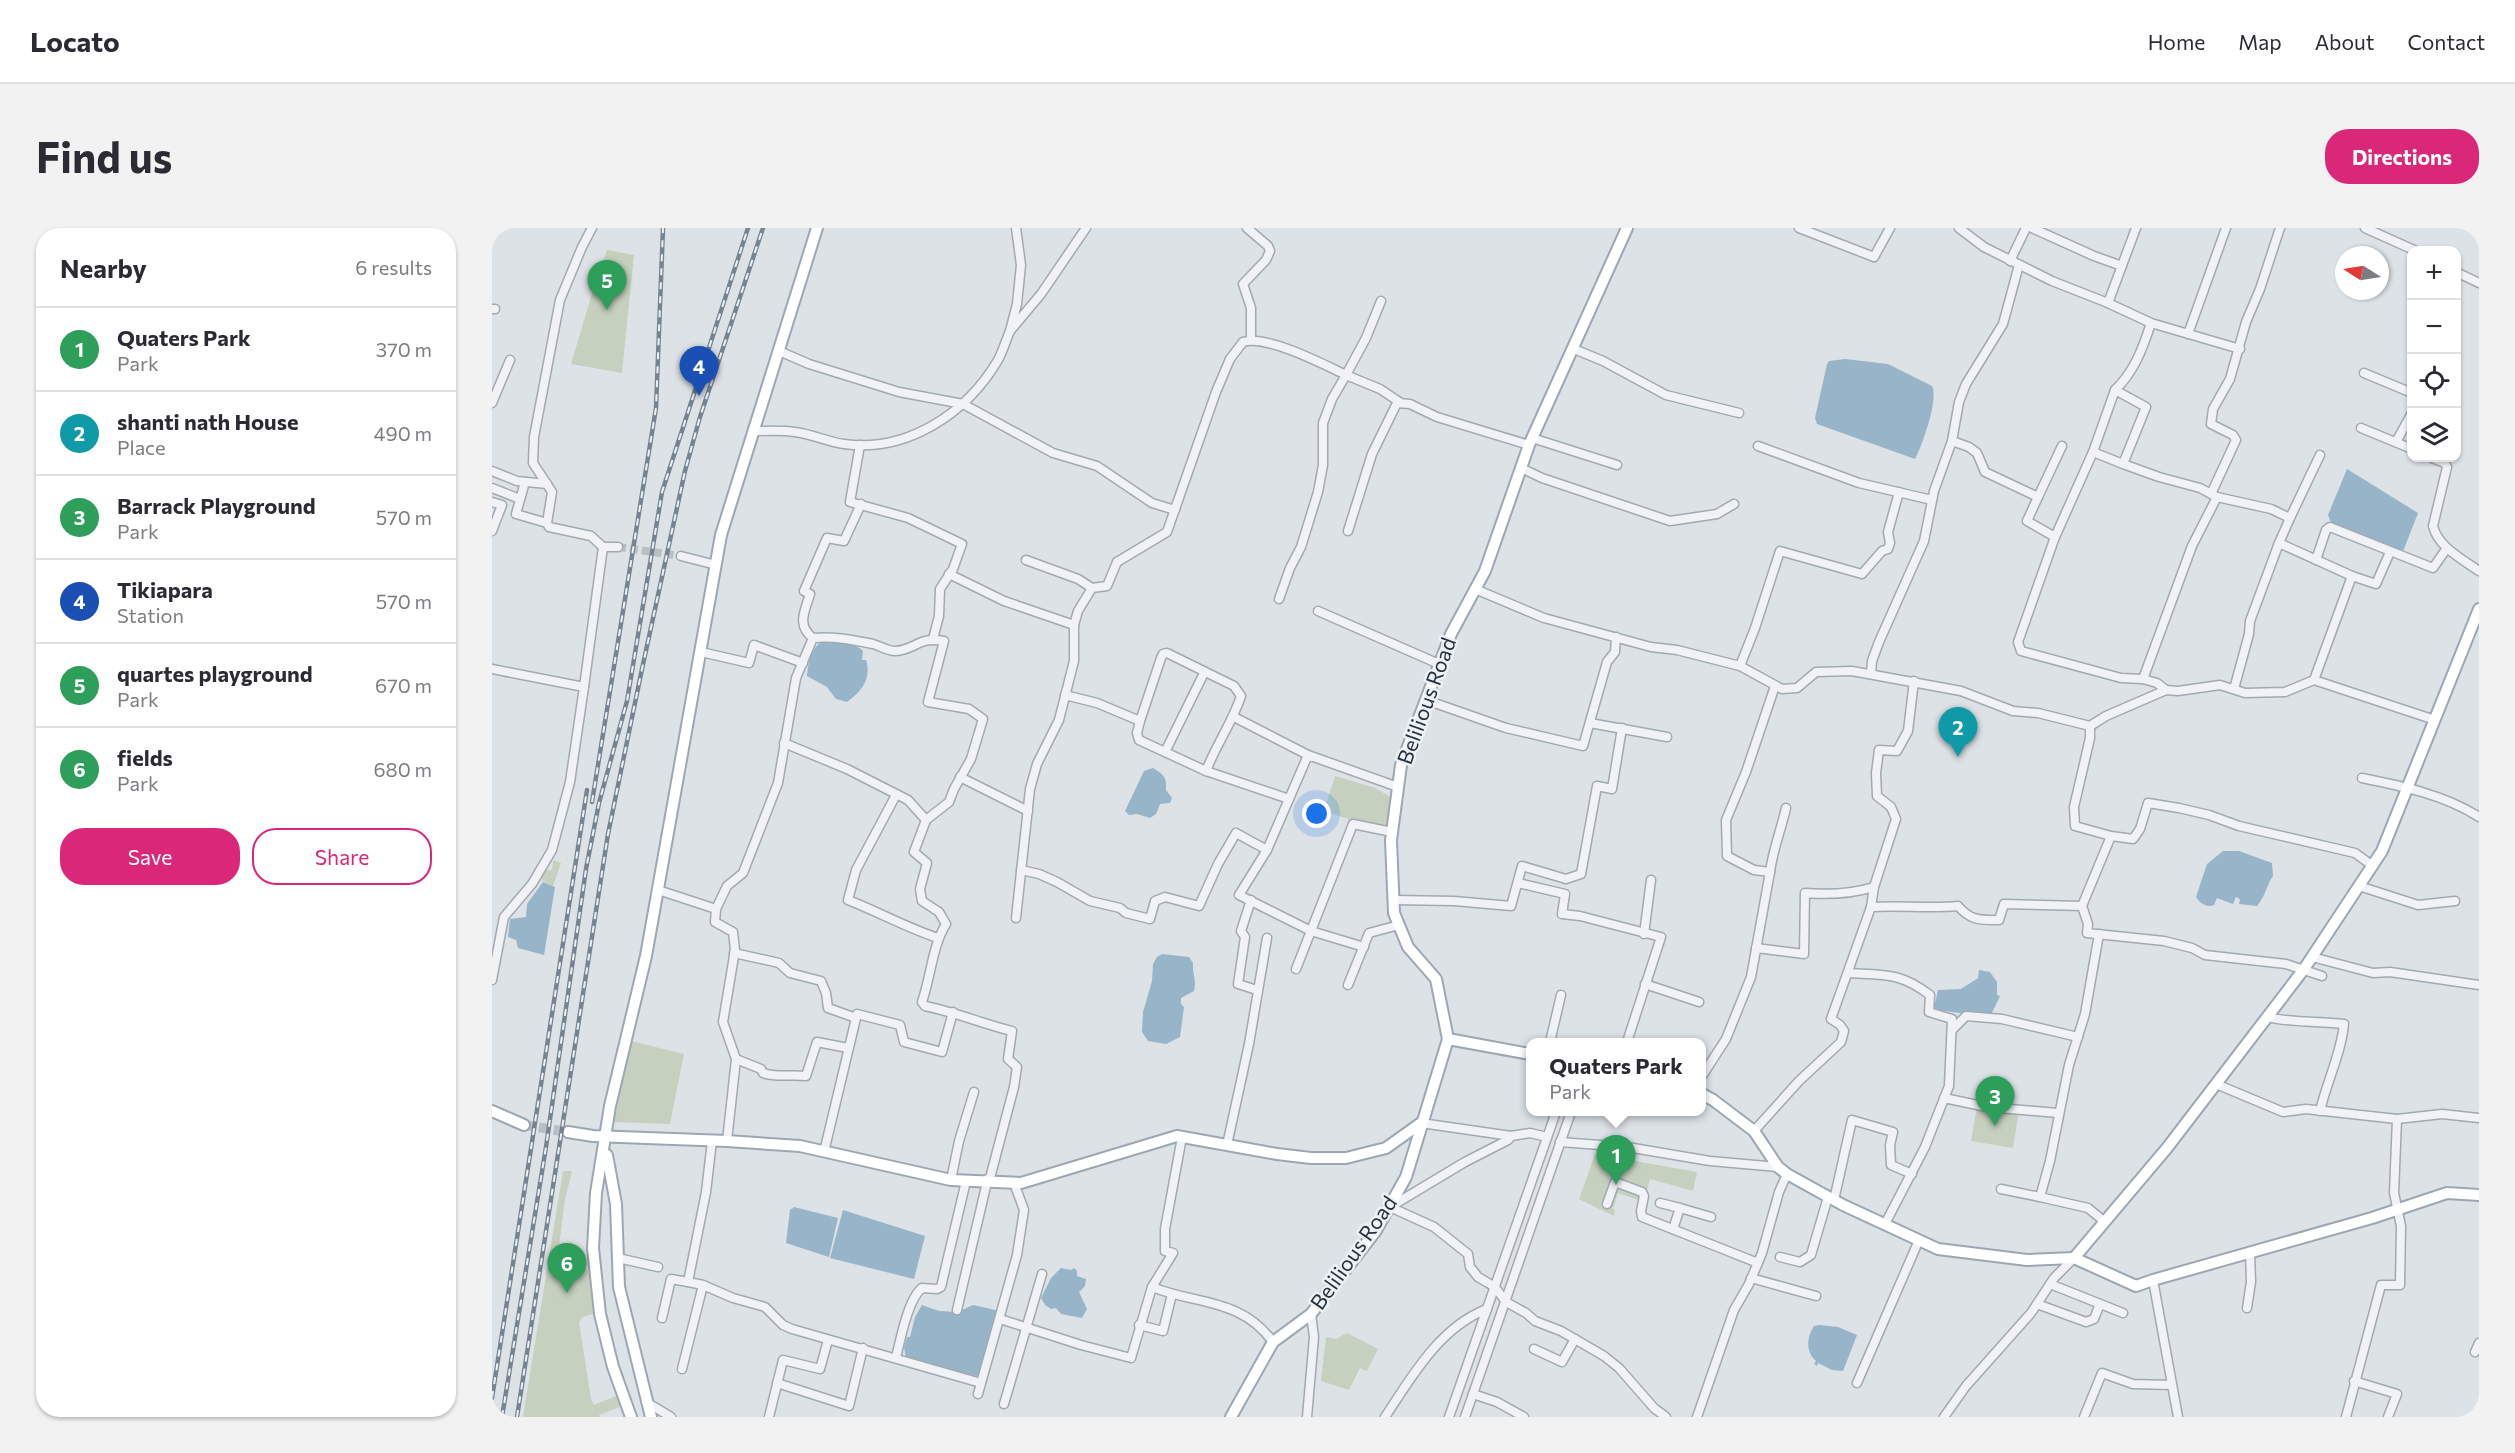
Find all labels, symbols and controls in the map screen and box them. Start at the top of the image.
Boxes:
text: Locato [30,24,120,58]
text: Home [2148,29,2205,54]
text: Map [2238,29,2282,54]
text: About [2315,29,2374,54]
text: Contact [2407,29,2485,54]
button: Directions [2325,129,2479,184]
text: Find us [36,130,172,182]
north arrow [2335,246,2389,300]
map controls [2407,246,2461,462]
button: + [2407,246,2461,300]
text: Nearby [60,252,147,283]
text: 6 results [355,255,432,279]
pin: 5 [588,260,626,310]
button: − [2407,300,2461,354]
text: Quaters Park [117,324,251,351]
text: 1 [75,337,84,361]
text: 370 m [376,337,432,361]
pin: 4 [680,346,718,396]
text: Park [117,351,159,375]
button: locate [2407,354,2461,408]
text: shanti nath House [117,408,299,435]
button: layers [2407,408,2461,462]
text: 2 [74,421,85,445]
text: 490 m [374,421,432,445]
text: Place [117,435,166,459]
text: Barrack Playground [117,492,316,519]
text: 3 [74,505,85,529]
text: 570 m [376,505,432,529]
text: Park [117,519,159,543]
text: Tikiapara [117,576,213,603]
text: 4 [73,589,86,613]
text: 570 m [376,589,432,613]
text: Station [117,603,184,627]
street label: Belilious Road [1391,634,1460,767]
text: quartes playground [117,660,313,687]
text: 5 [74,673,85,697]
text: 670 m [375,673,432,697]
text: Park [117,687,159,711]
pin: 2 [1938,708,1978,757]
text: fields [117,744,173,771]
text: 6 [73,757,86,781]
text: 680 m [373,757,432,781]
text: Park [117,771,159,795]
your location [1302,799,1331,828]
button: Save [60,828,240,885]
button: Share [252,828,432,885]
popup [1526,1038,1706,1116]
text: Quaters Park [1549,1052,1683,1079]
pin: 3 [1976,1076,2014,1126]
text: Park [1549,1079,1591,1103]
pin: 1 [1596,1136,1636,1185]
street label: Belilious Road [1304,1190,1401,1314]
pin: 6 [548,1244,586,1293]

